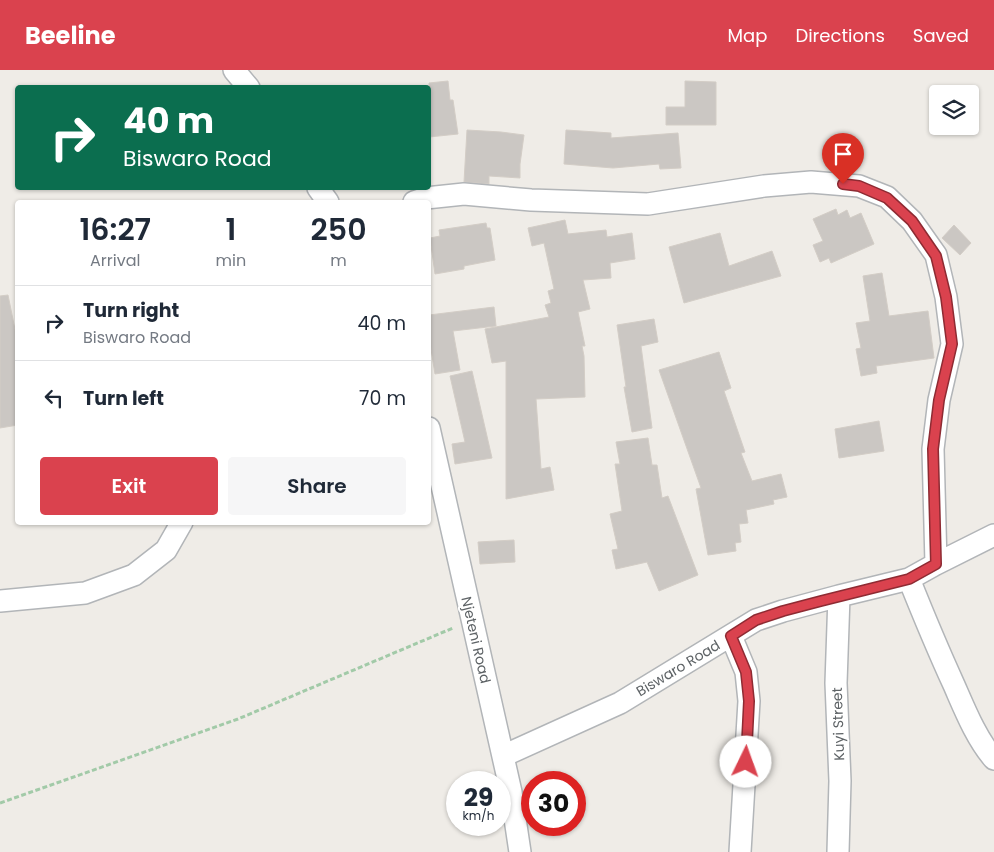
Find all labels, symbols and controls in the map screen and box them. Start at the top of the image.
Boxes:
text: Beeline [25,19,116,52]
text: Map [728,23,767,48]
text: Directions [795,23,885,48]
text: Saved [913,23,969,48]
map controls [929,85,979,135]
button: layers [929,85,979,135]
text: 40 m [123,96,214,145]
icon: right [40,105,105,170]
pin [822,133,864,184]
icon: arrive [829,140,857,168]
text: Biswaro Road [123,143,272,174]
text: 16:27 [79,208,151,251]
text: 1 [225,208,236,251]
text: 250 [311,208,367,251]
text: Arrival [90,249,140,272]
text: min [216,249,246,272]
text: m [330,249,347,272]
text: Turn right [83,297,179,324]
icon: right [40,309,68,337]
text: 40 m [357,310,406,337]
text: Biswaro Road [83,326,191,349]
icon: left [40,384,68,412]
text: Turn left [83,385,164,412]
text: 70 m [359,385,406,412]
button: Exit [40,457,218,515]
button: Share [228,457,406,515]
street label: Njeteni Road [456,595,496,685]
street label: Biswaro Road [632,635,724,701]
street label: Kuyi Street [827,687,849,761]
position arrow [719,735,771,787]
speed limit sign: 30 [521,771,586,836]
text: 29 [464,780,493,815]
text: km/h [463,807,494,824]

